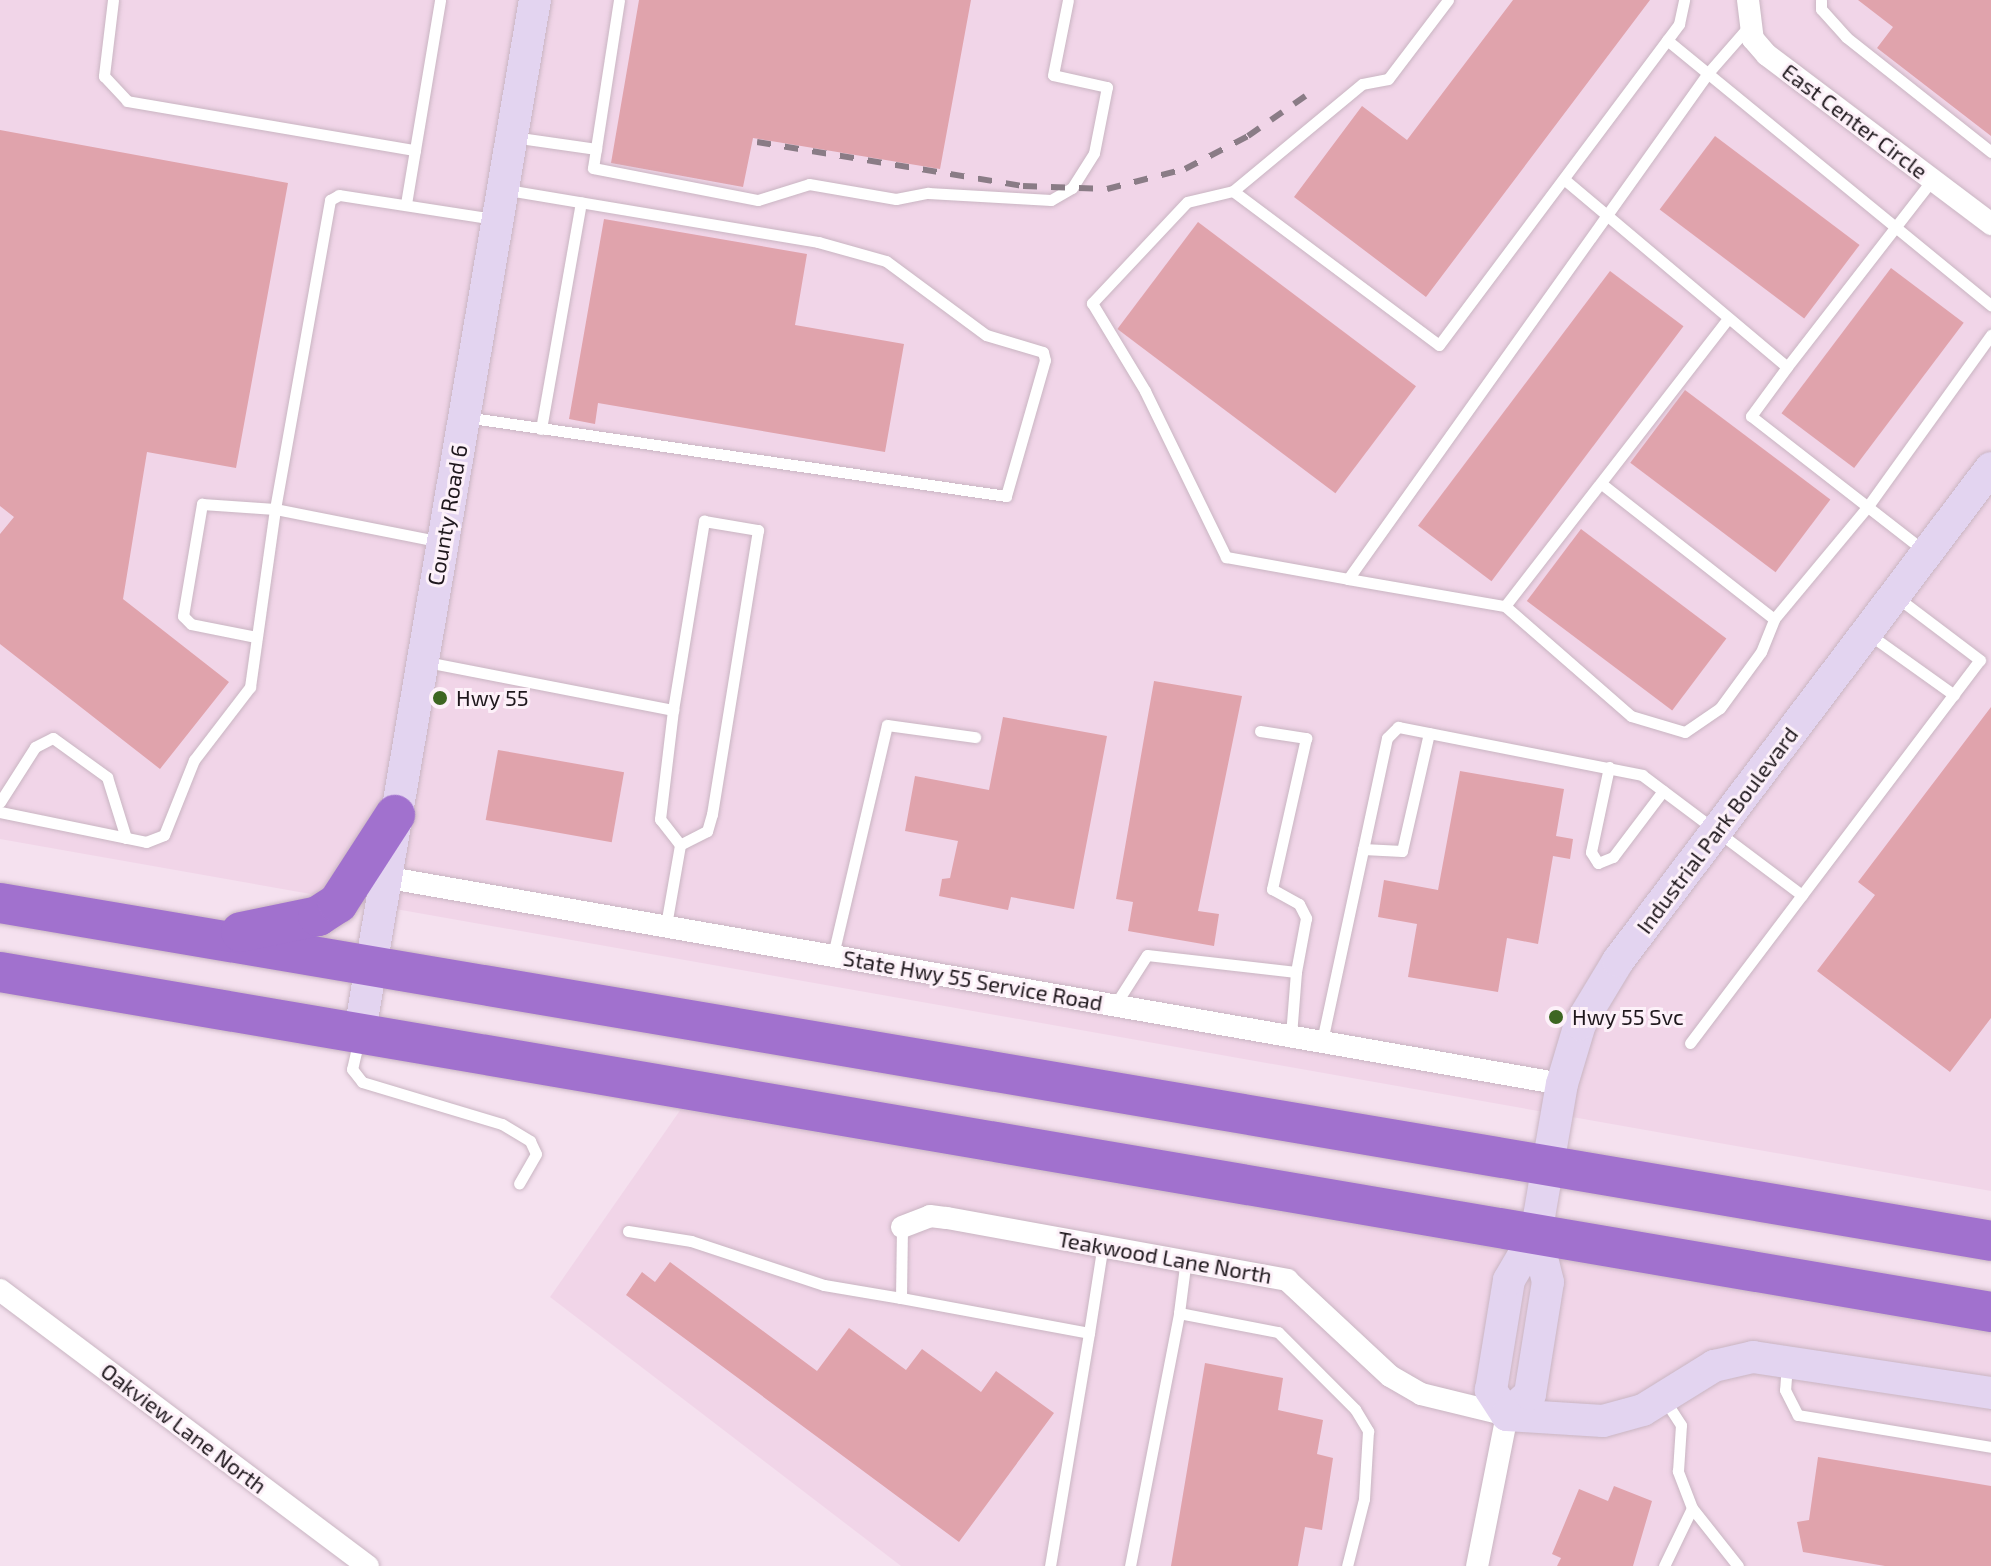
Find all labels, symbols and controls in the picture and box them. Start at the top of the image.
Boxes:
street label: East Center Circle [1777,58,1933,184]
street label: County Road 6 [422,442,472,588]
place label: Hwy 55 [456,685,529,711]
marker: Hwy 55 [431,689,449,707]
street label: Industrial Park Boulevard [1630,721,1804,939]
street label: State Hwy 55 Service Road [841,944,1105,1016]
place label: Hwy 55 Svc [1572,1004,1684,1030]
marker: Hwy 55 Svc [1547,1008,1565,1026]
street label: Teakwood Lane North [1056,1225,1274,1289]
street label: Oakview Lane North [96,1357,272,1499]

